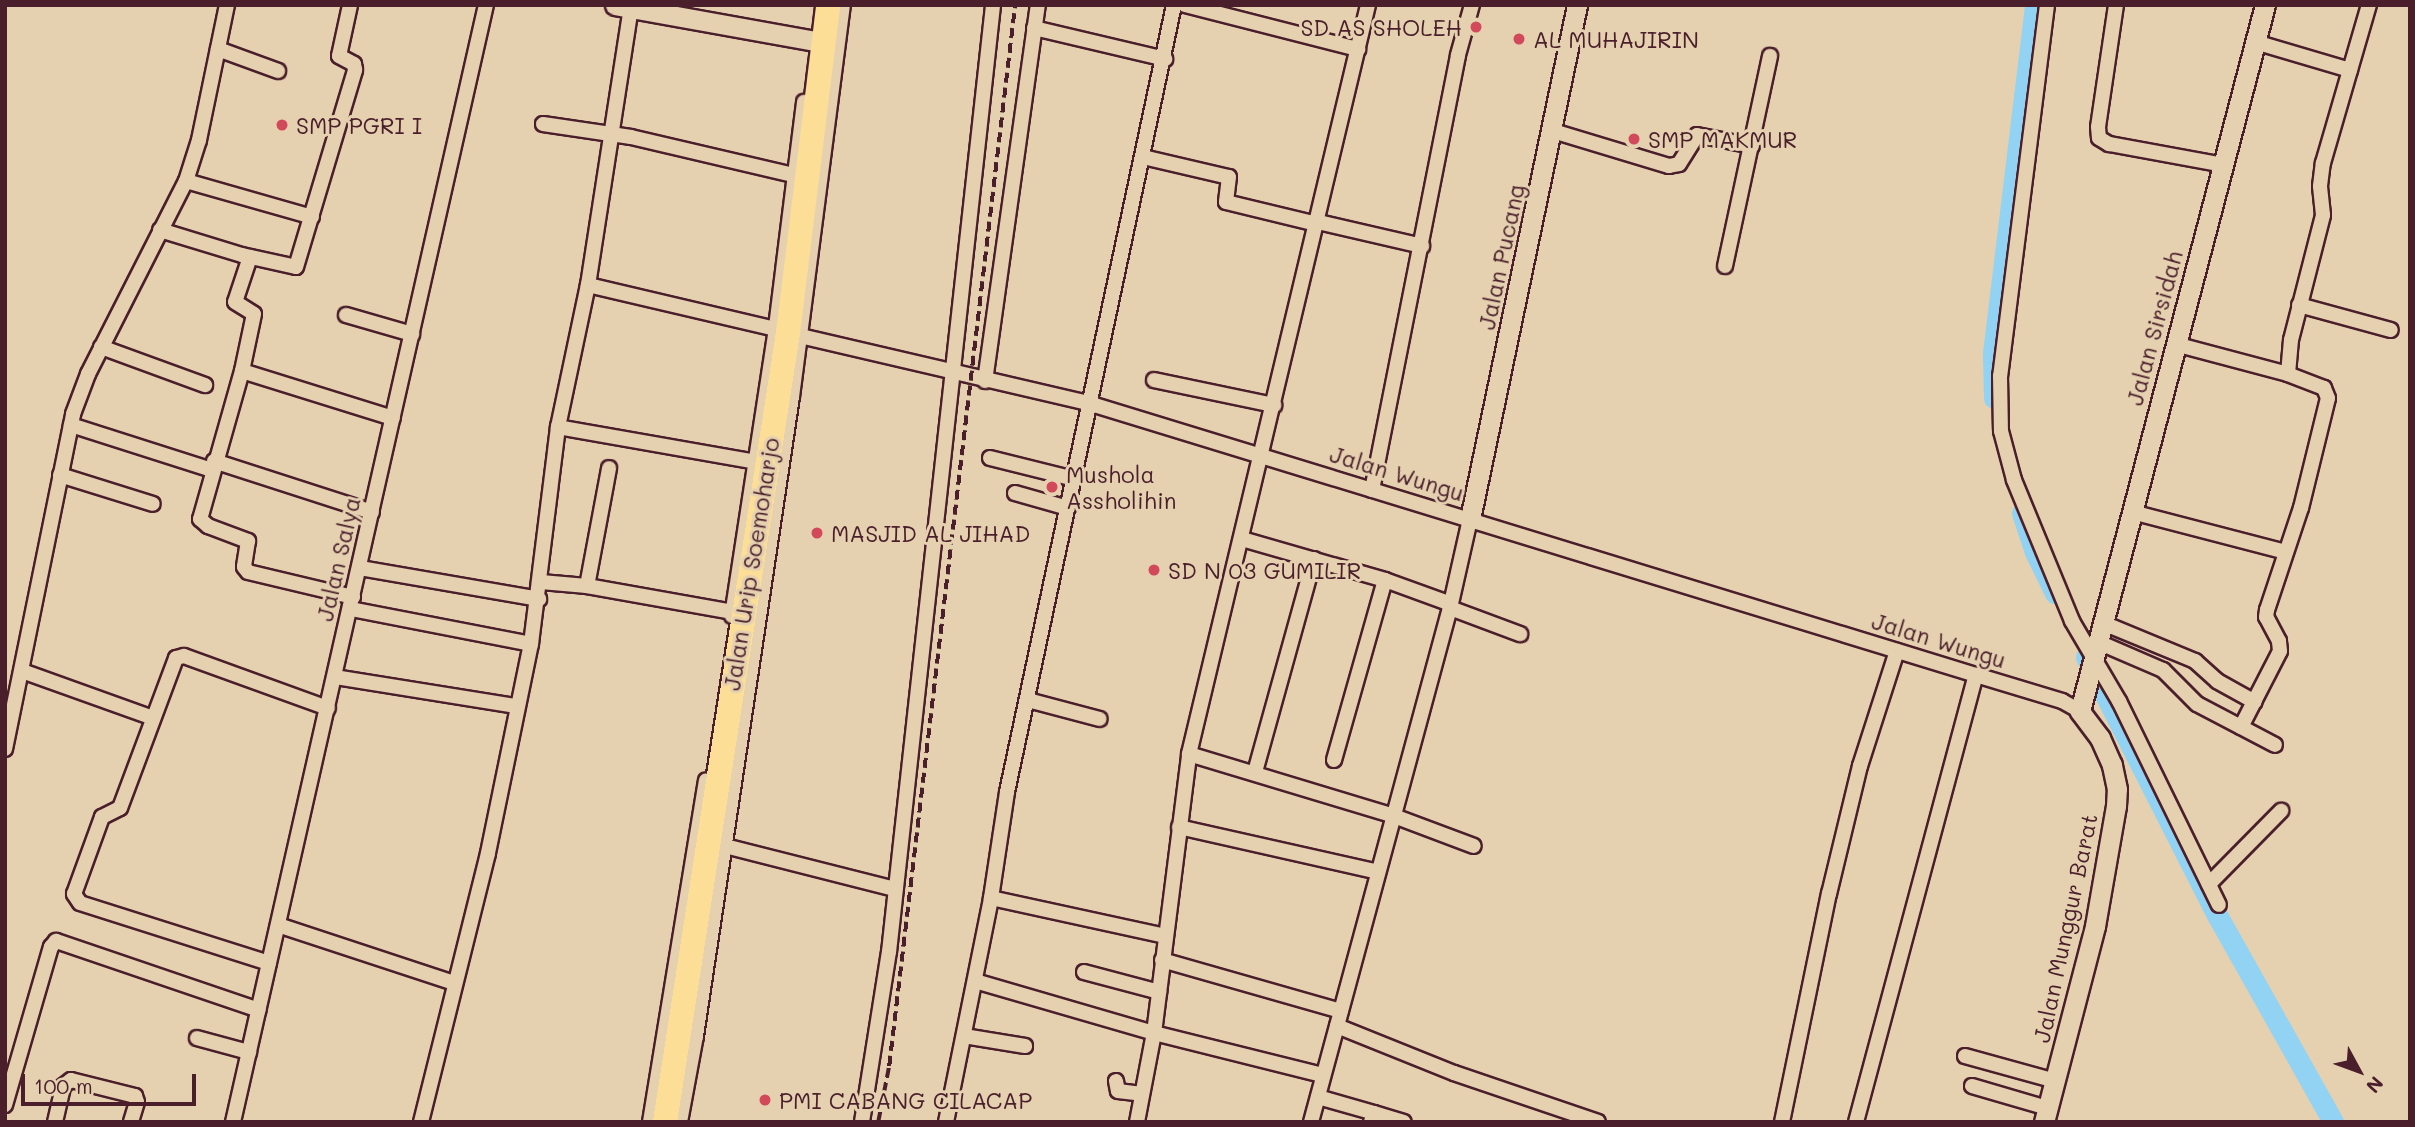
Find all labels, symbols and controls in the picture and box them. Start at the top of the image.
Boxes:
place label: SD AS SHOLEH [1300,13,1462,41]
marker: SD AS SHOLEH [1468,19,1484,35]
place label: AL MUHAJIRIN [1533,25,1699,53]
marker: AL MUHAJIRIN [1511,31,1527,47]
place label: SMP PGRI I [296,111,422,139]
marker: SMP PGRI I [274,117,290,133]
place label: SMP MAKMUR [1648,125,1797,153]
marker: SMP MAKMUR [1626,131,1642,147]
street label: Jalan Pucang [1472,182,1530,332]
street label: Jalan Sirsidah [2120,248,2188,408]
street label: Jalan Urip Soemoharjo [717,436,785,692]
street label: Jalan Wungu [1327,440,1467,506]
place label: Mushola Assholihin [1066,460,1176,514]
marker: Mushola Assholihin [1044,479,1060,495]
street label: Jalan Salya [310,494,366,624]
place label: MASJID AL JIHAD [831,519,1030,547]
marker: MASJID AL JIHAD [809,525,825,541]
place label: SD N 03 GUMILIR [1168,556,1361,584]
marker: SD N 03 GUMILIR [1146,562,1162,578]
street label: Jalan Wungu [1869,607,2009,673]
street label: Jalan Munggur Barat [2027,811,2103,1045]
north arrow [2324,1036,2394,1106]
scale bar [24,1060,200,1104]
text: N [2361,1071,2389,1099]
text: 100 m [34,1072,93,1099]
place label: PMI CABANG CILACAP [779,1086,1032,1114]
marker: PMI CABANG CILACAP [757,1092,773,1108]

